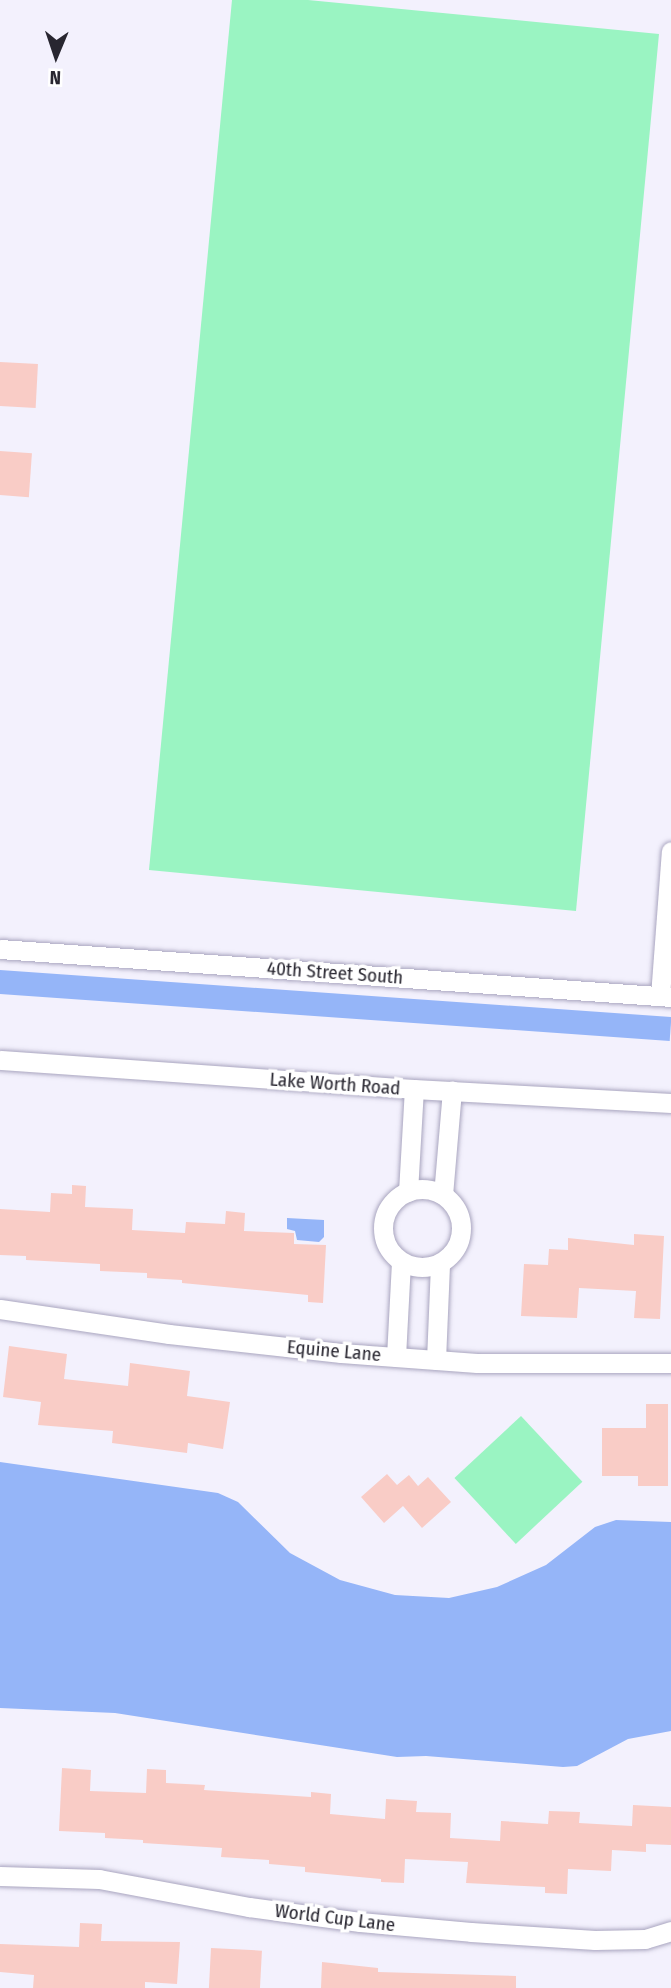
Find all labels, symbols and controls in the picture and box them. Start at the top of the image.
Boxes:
north arrow [21,21,91,91]
text: N [49,66,61,89]
street label: 40th Street South [266,957,404,989]
street label: Lake Worth Road [269,1068,401,1100]
street label: Equine Lane [286,1336,382,1366]
street label: World Cup Lane [274,1899,396,1937]

